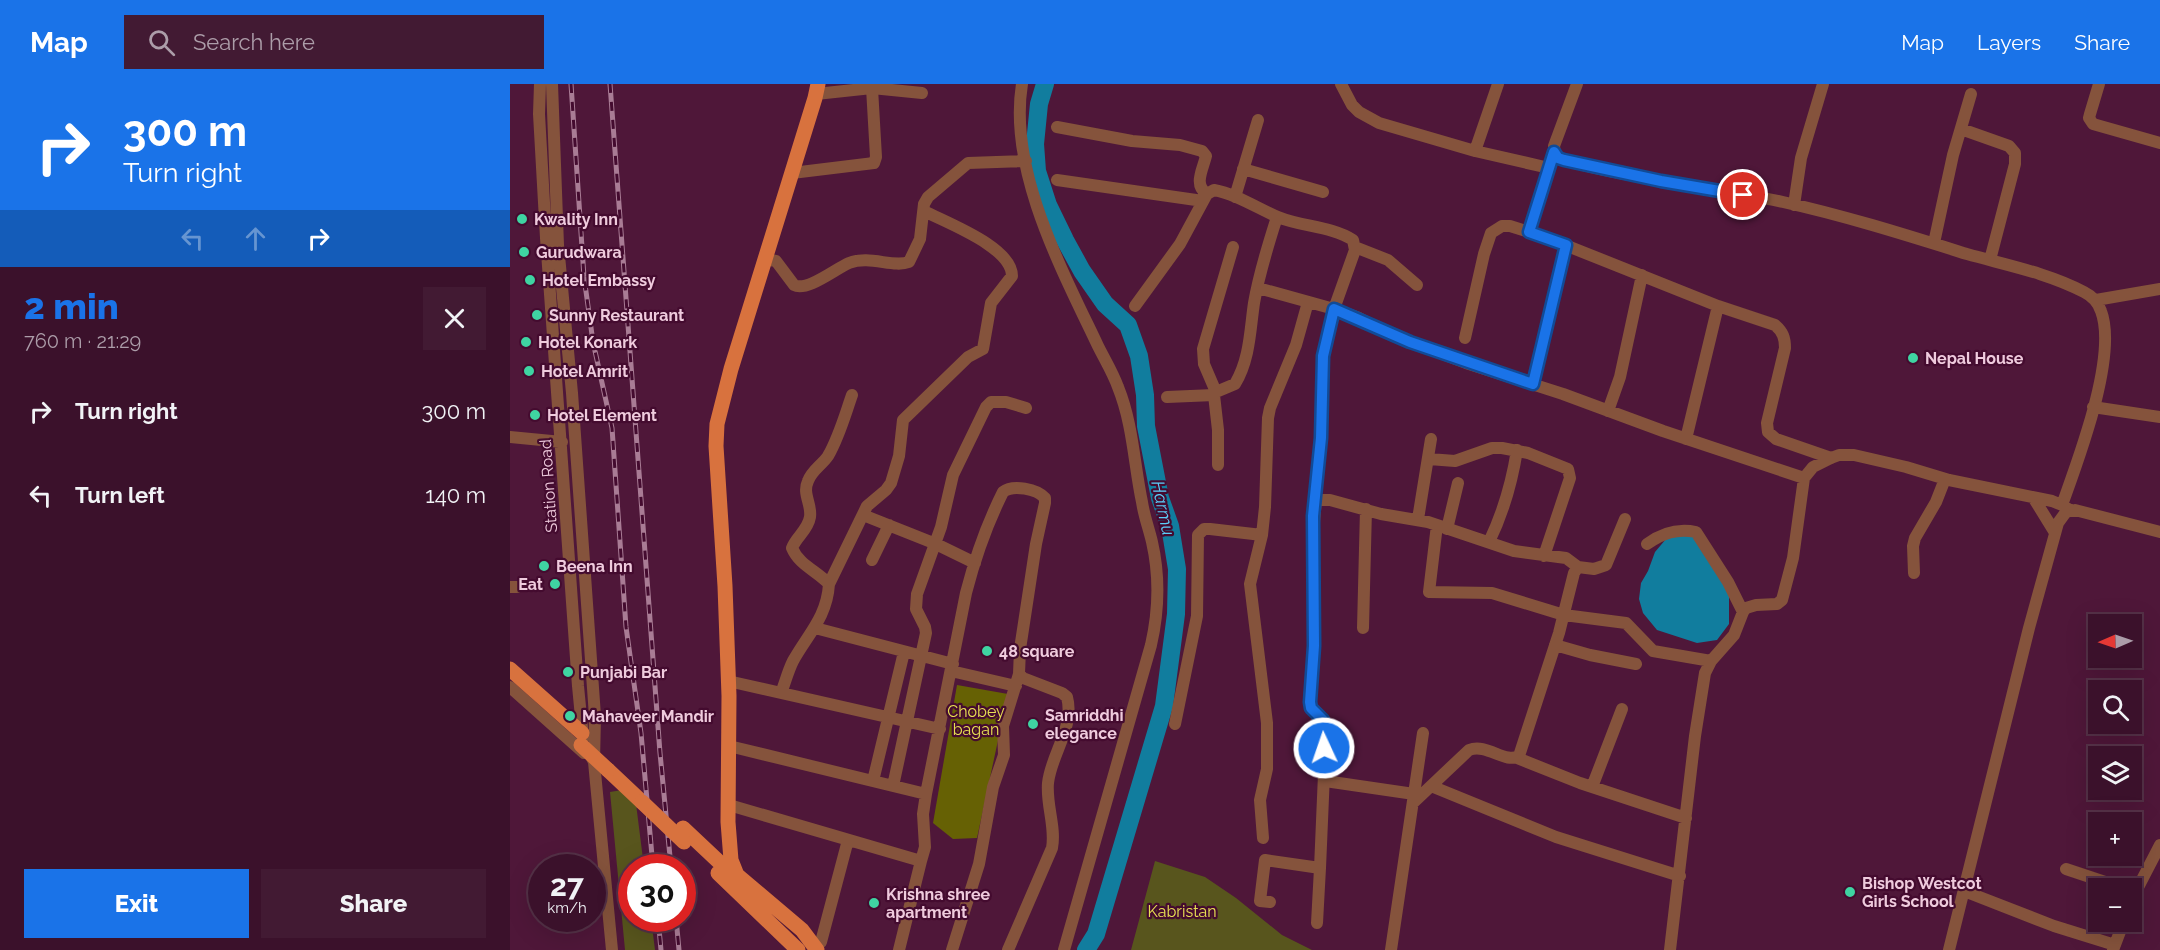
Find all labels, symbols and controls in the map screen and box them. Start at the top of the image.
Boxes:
search box [124,15,544,69]
text: Map [30,26,88,59]
icon: search [145,26,178,59]
text: Search here [193,29,315,55]
text: Map [1901,30,1944,55]
text: Layers [1977,30,2041,55]
text: Share [2074,30,2130,55]
text: 300 m [123,107,247,156]
icon: right [24,108,102,186]
text: Turn right [123,157,242,188]
pin [1717,169,1768,220]
icon: arrive [1726,178,1759,211]
place label: Kwality Inn [534,210,618,229]
marker: Kwality Inn [515,212,529,226]
icon: left [176,222,209,255]
icon: ahead [239,222,272,255]
icon: right [302,222,335,255]
place label: Gurudwara [536,243,622,262]
marker: Gurudwara [517,245,531,259]
place label: Hotel Embassy [542,271,656,290]
marker: Hotel Embassy [523,273,537,287]
text: 2 min [24,285,119,327]
button: close [423,287,486,350]
place label: Sunny Restaurant [549,306,684,325]
marker: Sunny Restaurant [530,308,544,322]
text: 760 m · 21:29 [24,329,141,353]
place label: Hotel Konark [538,333,637,352]
marker: Hotel Konark [519,335,533,349]
place label: Nepal House [1925,349,2024,368]
marker: Nepal House [1906,351,1920,365]
place label: Hotel Amrit [541,362,628,381]
marker: Hotel Amrit [522,364,536,378]
icon: right [24,395,57,428]
text: Turn right [75,398,178,424]
text: 300 m [421,398,486,424]
place label: Hotel Element [547,406,657,425]
marker: Hotel Element [528,408,542,422]
street label: Station Road [536,439,561,533]
icon: left [24,479,57,512]
water label: Harmu [1147,479,1180,537]
text: Turn left [75,482,165,508]
text: 140 m [425,482,486,508]
place label: Beena Inn [556,557,633,576]
marker: Beena Inn [537,559,551,573]
place label: Eat [518,575,543,594]
marker: Eat [548,577,562,591]
north arrow [2088,614,2142,668]
map controls [2088,614,2142,932]
place label: 48 square [999,642,1075,661]
marker: 48 square [980,644,994,658]
place label: Punjabi Bar [580,663,667,682]
marker: Punjabi Bar [561,665,575,679]
button: search [2088,680,2142,734]
park label: Chobey bagan [947,702,1005,739]
place label: Samriddhi elegance [1045,706,1124,743]
place label: Mahaveer Mandir [582,707,714,726]
marker: Mahaveer Mandir [563,709,577,723]
position arrow [1292,716,1356,780]
marker: Samriddhi elegance [1026,717,1040,731]
button: layers [2088,746,2142,800]
button: + [2088,812,2142,866]
speed limit sign: 30 [618,854,696,932]
text: 27 [550,868,584,903]
button: Exit [24,869,249,938]
button: Share [261,869,486,938]
place label: Bishop Westcot Girls School [1862,874,1982,911]
button: − [2088,878,2142,932]
place label: Krishna shree apartment [886,885,990,922]
marker: Bishop Westcot Girls School [1843,885,1857,899]
marker: Krishna shree apartment [867,896,881,910]
text: km/h [547,899,587,917]
park label: Kabristan [1147,902,1217,921]

